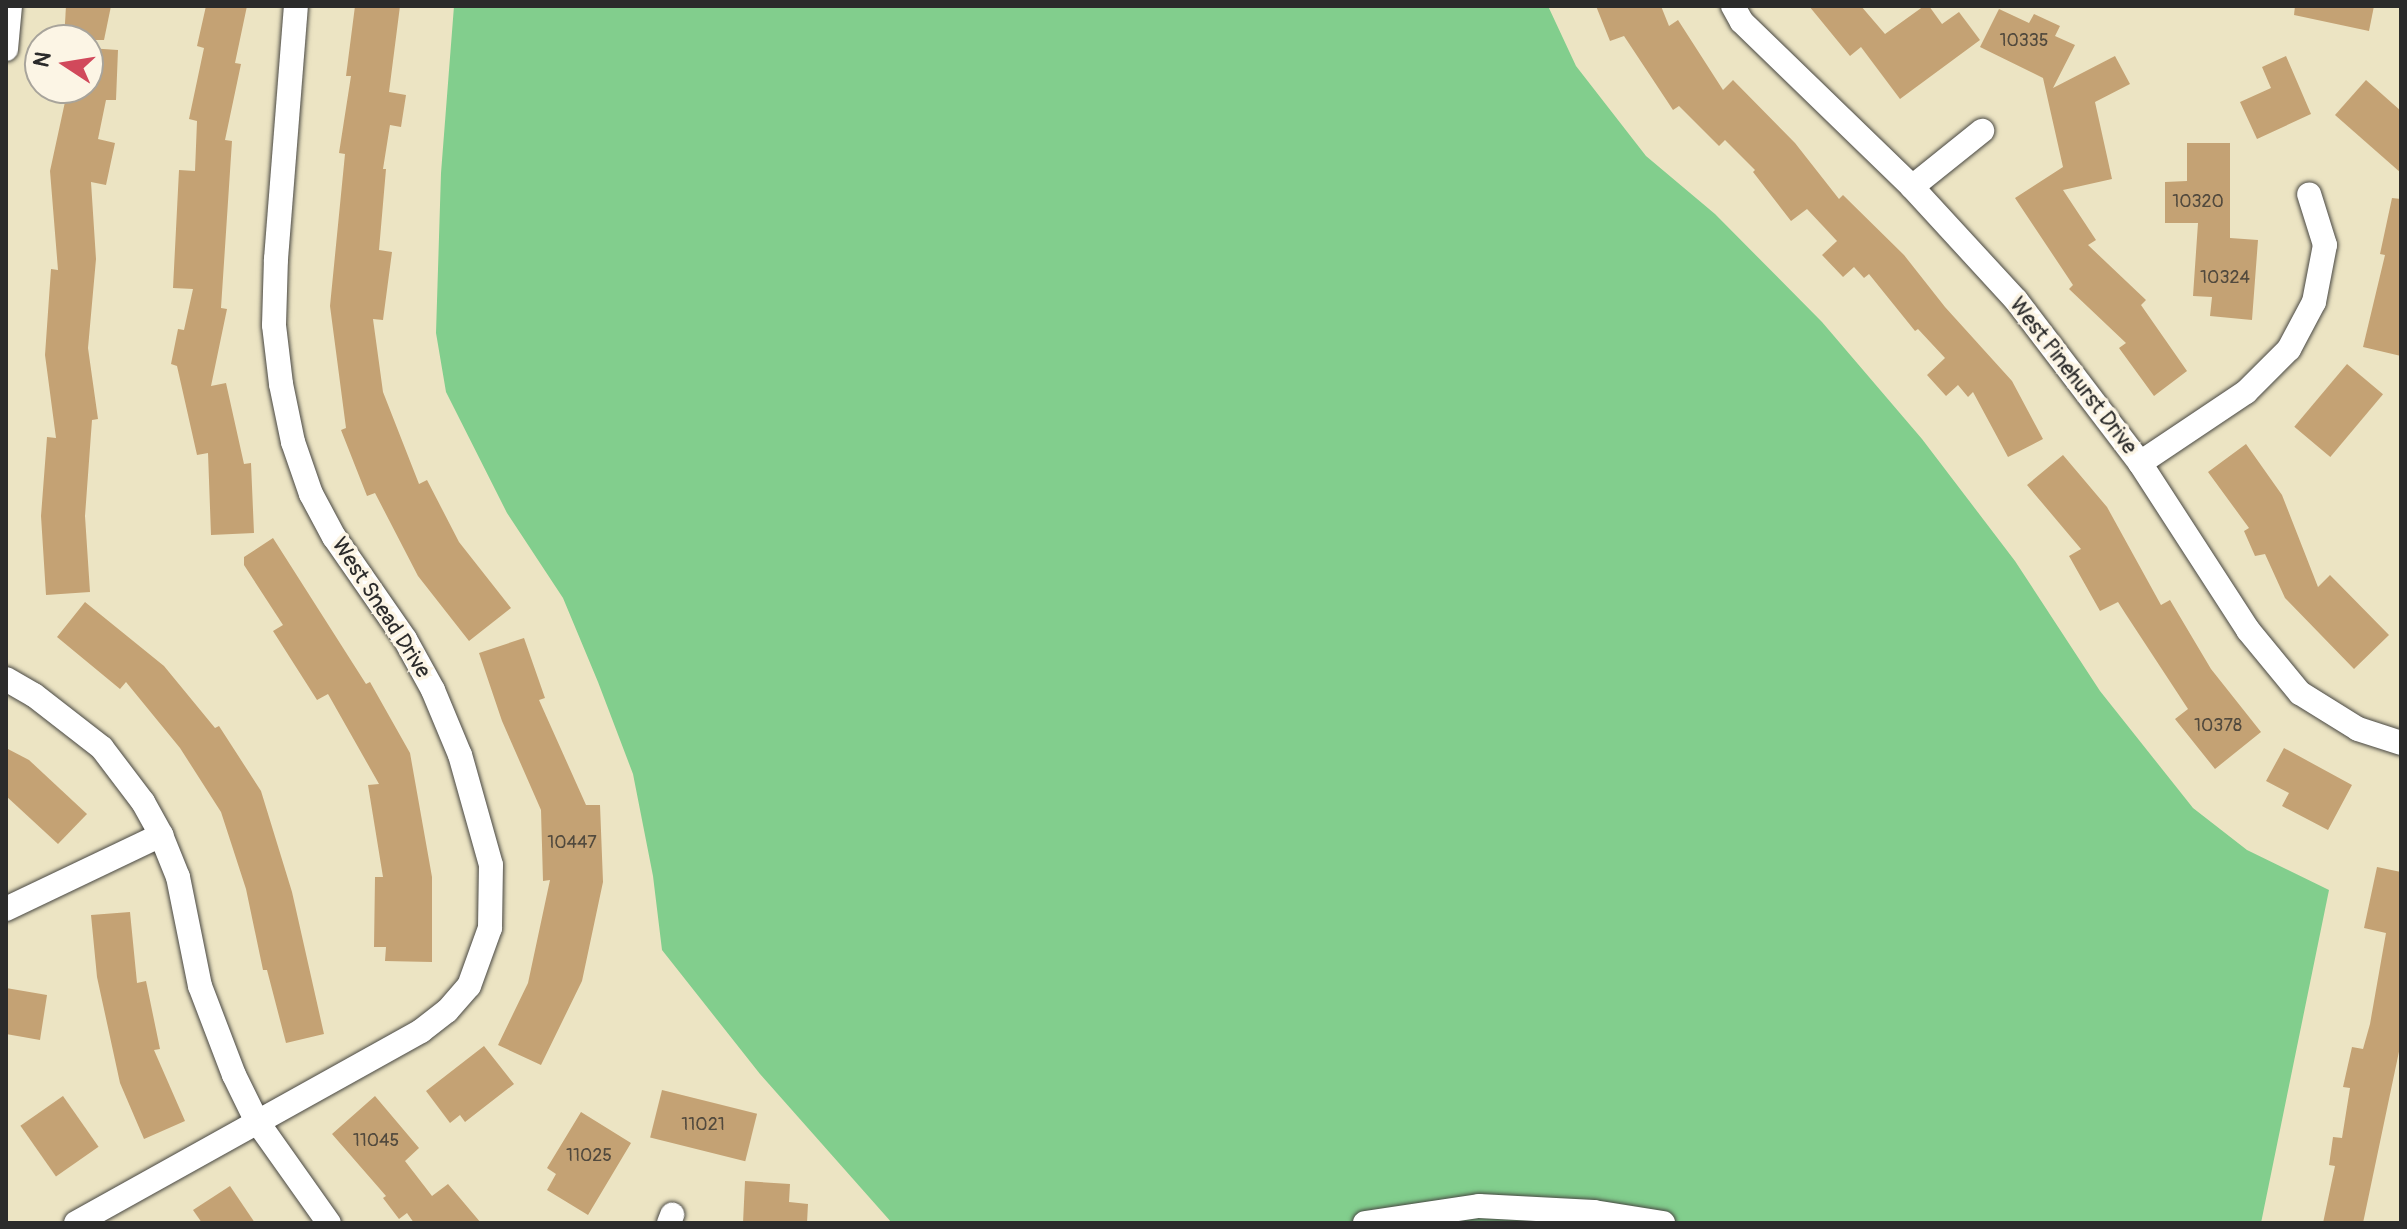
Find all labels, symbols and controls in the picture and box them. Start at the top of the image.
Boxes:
north arrow [24,24,104,104]
house number: 10335 [1999,30,2049,52]
text: N [27,49,58,70]
house number: 10320 [2172,191,2224,213]
house number: 10324 [2200,267,2250,289]
street label: West Pinehurst Drive [2004,292,2142,460]
street label: West Snead Drive [326,533,436,683]
house number: 10378 [2194,715,2242,737]
house number: 10447 [547,832,597,854]
house number: 11021 [681,1114,725,1136]
house number: 11045 [353,1130,399,1152]
house number: 11025 [566,1145,612,1167]

